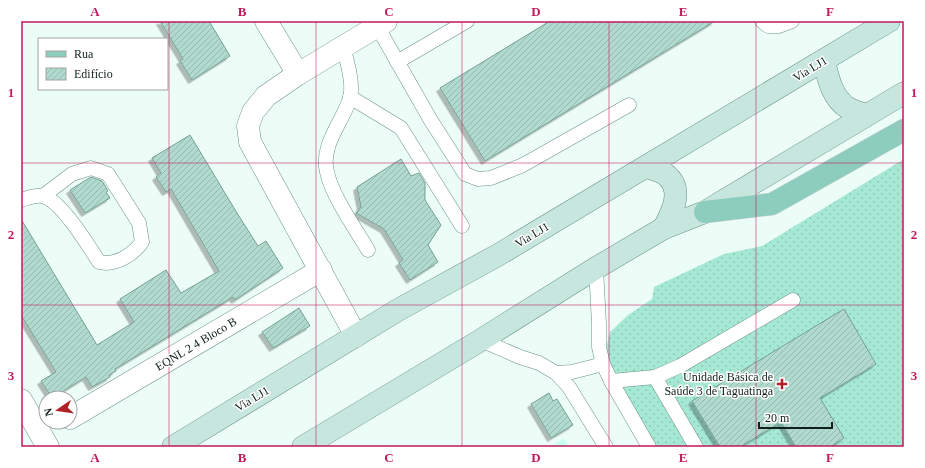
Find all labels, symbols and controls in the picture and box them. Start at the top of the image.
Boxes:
text: A [90,4,100,19]
text: B [238,4,247,19]
text: C [384,4,394,19]
text: D [531,4,541,19]
text: E [679,4,687,19]
text: F [826,4,834,19]
legend [38,38,168,90]
text: Rua [74,47,94,61]
street label: Via LJ1 [790,53,830,85]
text: Edifício [74,67,113,81]
text: 1 [8,85,14,100]
text: 1 [911,85,917,100]
street label: Via LJ1 [512,219,552,251]
text: 2 [8,227,14,242]
text: 2 [911,227,917,242]
street label: EQNL 2 4 Bloco B [153,314,239,374]
text: 3 [8,368,15,383]
text: 3 [911,368,918,383]
place label: Unidade Básica de Saúde 3 de Taguatinga [664,370,774,398]
marker: Unidade Básica de Saúde 3 de Taguatinga [776,378,788,390]
street label: Via LJ1 [232,383,272,415]
north arrow [38,390,78,430]
scale bar [759,404,832,430]
text: N [42,407,55,417]
text: 20 m [765,411,790,425]
text: A [90,450,100,465]
text: B [238,450,247,465]
text: C [384,450,394,465]
text: D [531,450,541,465]
text: E [679,450,687,465]
text: F [826,450,834,465]

